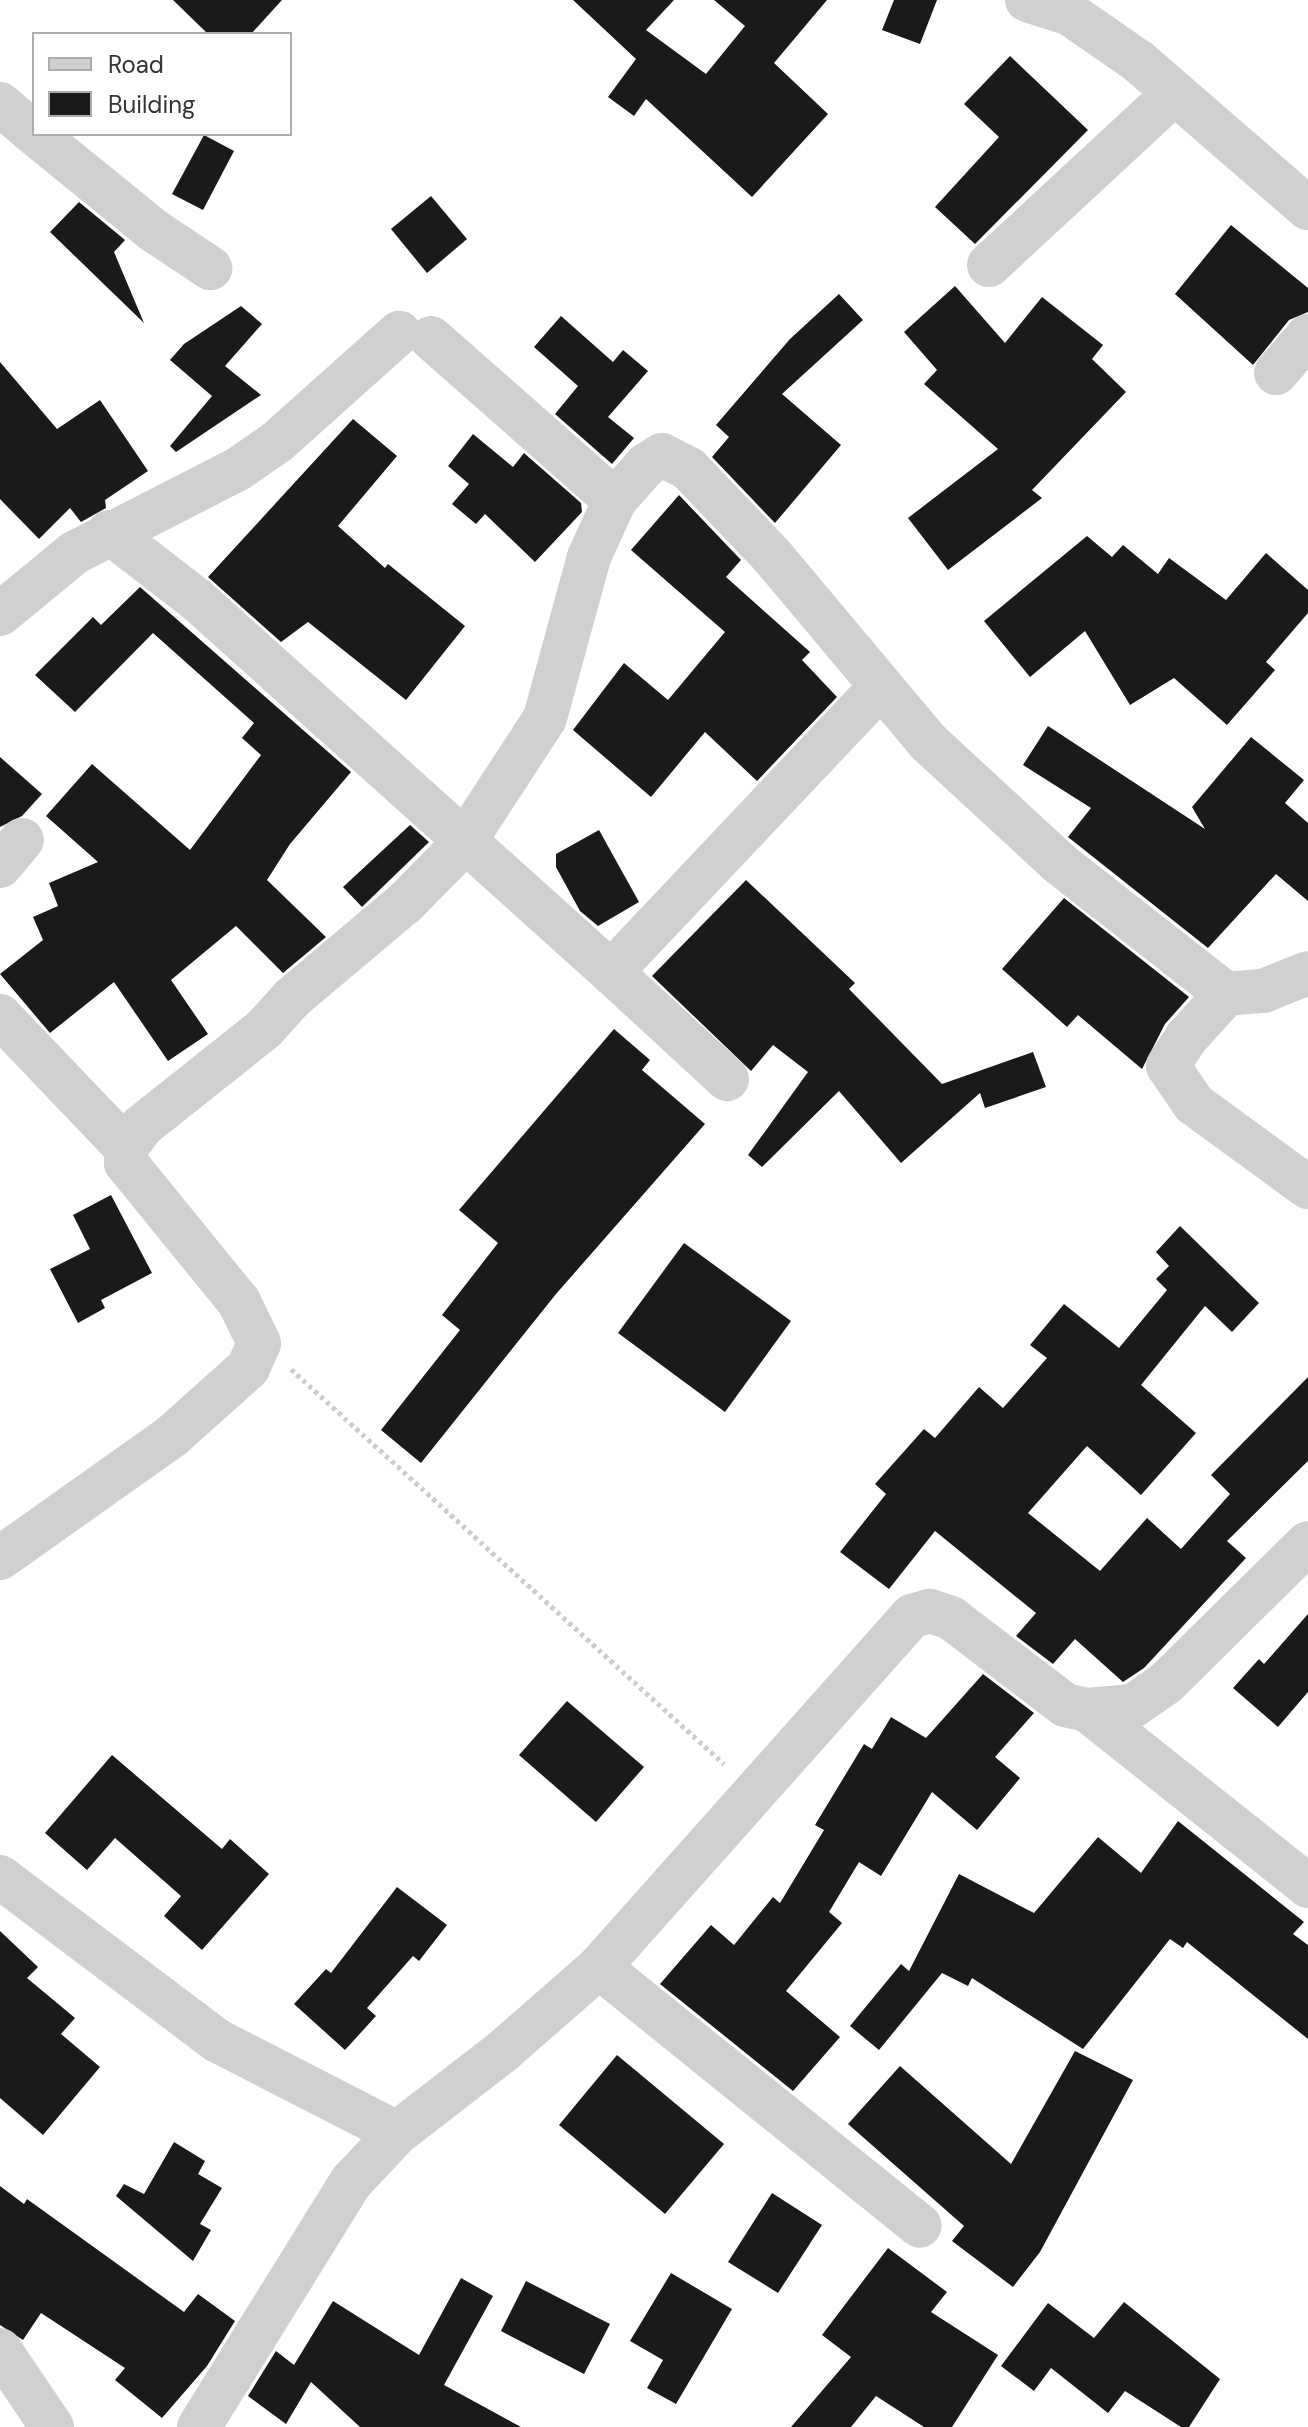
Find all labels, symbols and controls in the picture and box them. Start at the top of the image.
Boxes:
legend [32,32,292,136]
text: Road [108,49,164,80]
text: Building [108,89,195,120]

